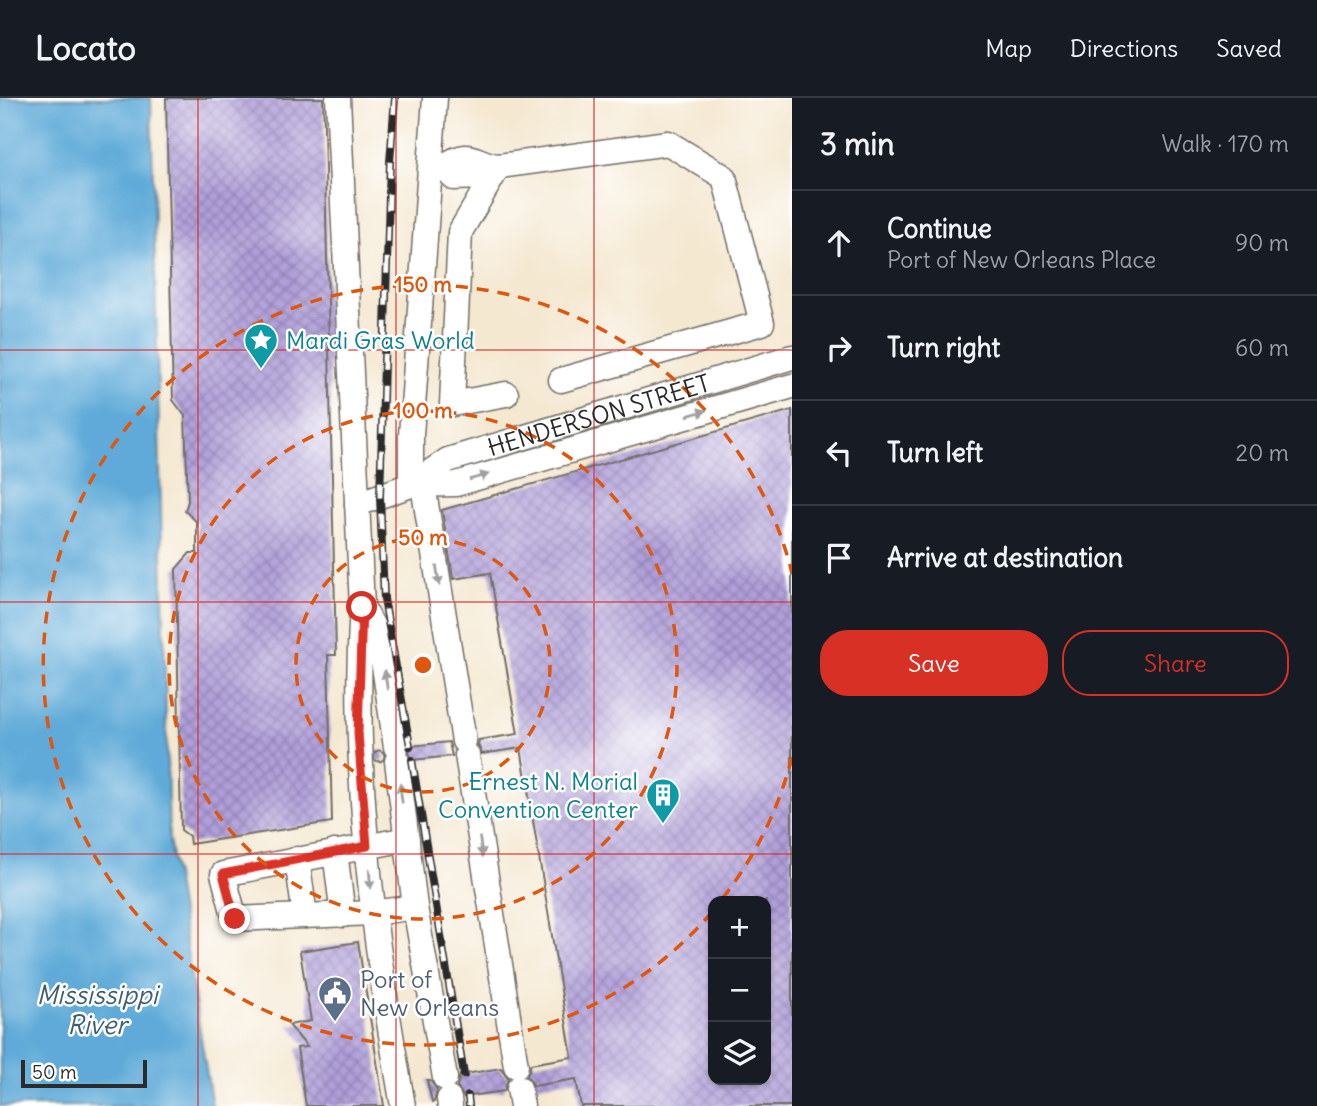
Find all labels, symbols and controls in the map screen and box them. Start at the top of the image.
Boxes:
text: Locato [35,27,136,69]
text: Map [985,33,1032,63]
text: Directions [1070,33,1178,63]
text: Saved [1216,33,1282,63]
text: 3 min [820,125,895,163]
text: Walk · 170 m [1162,129,1289,158]
text: Continue [887,212,992,245]
icon: ahead [820,224,858,262]
text: 90 m [1235,228,1289,257]
text: Port of New Orleans Place [887,245,1156,274]
text: 150 m [394,271,452,298]
place icon: Mardi Gras World [242,321,280,370]
place label: Mardi Gras World [286,325,475,355]
icon: right [820,329,858,367]
text: Turn right [887,331,1000,364]
text: 60 m [1235,333,1289,362]
street label: HENDERSON STREET [484,368,713,462]
text: 100 m [393,397,453,424]
one-way arrow [687,408,708,418]
icon: left [820,434,858,472]
text: Turn left [887,436,983,469]
text: 20 m [1236,438,1289,467]
one-way arrow [468,472,489,482]
text: 50 m [398,524,448,551]
icon: arrive [820,539,858,577]
text: Arrive at destination [887,541,1123,574]
one-way arrow [433,565,444,587]
route start [346,591,377,622]
button: Save [820,630,1048,696]
button: Share [1062,630,1289,696]
centre of rings [411,653,435,677]
one-way arrow [380,669,391,691]
place label: Ernest N. Morial Convention Center [438,766,638,824]
building icon: Ernest N. Morial Convention Center [644,776,682,825]
one-way arrow [396,781,407,803]
one-way arrow [476,836,487,858]
one-way arrow [365,868,376,890]
map controls [708,896,771,1085]
button: + [708,896,771,959]
route end [219,903,250,934]
button: − [708,959,771,1022]
place label: Port of New Orleans [360,964,499,1022]
public building icon: Port of New Orleans [316,974,354,1023]
water label: Mississippi River [36,978,161,1041]
button: layers [708,1022,771,1085]
scale bar [21,1057,147,1089]
text: 50 m [32,1060,77,1084]

